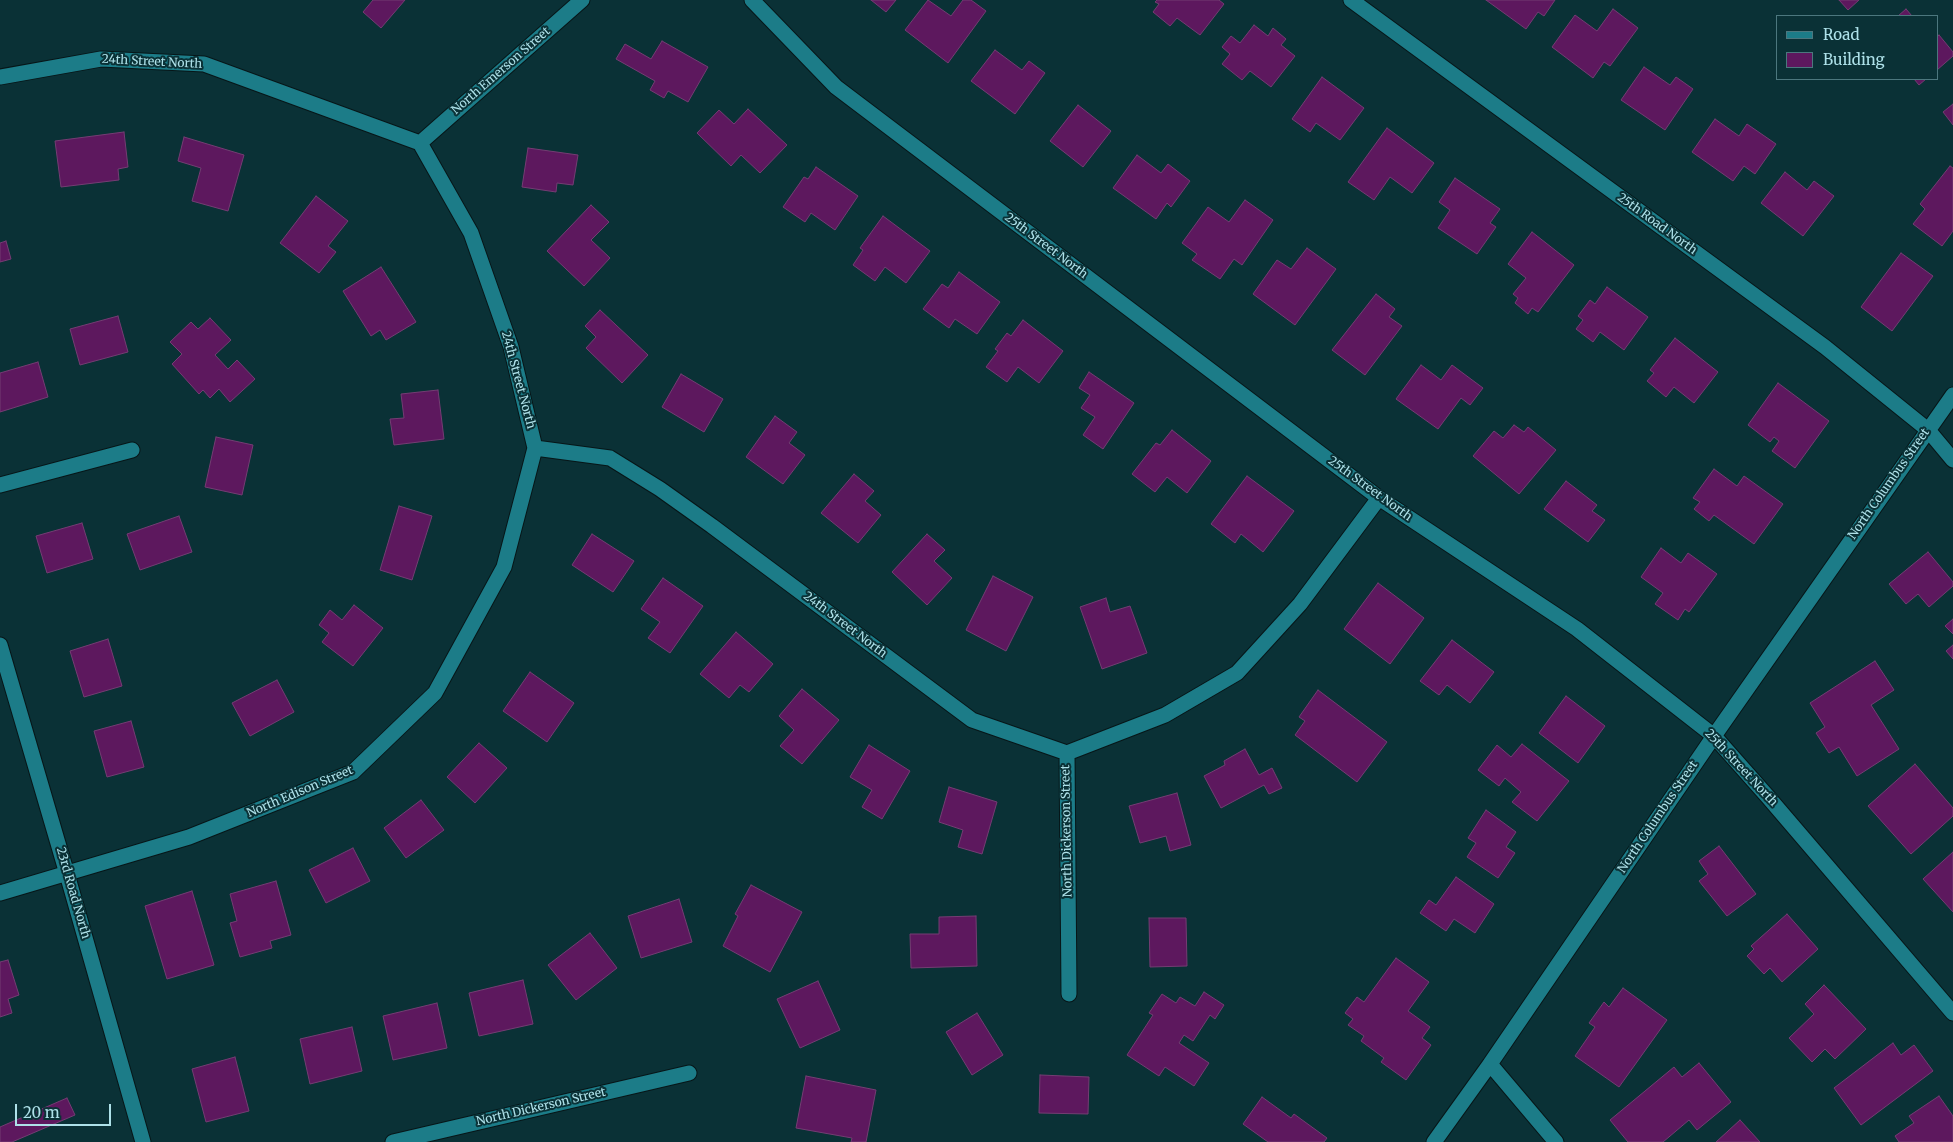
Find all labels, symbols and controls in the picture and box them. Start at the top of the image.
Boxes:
legend [1776,15,1938,80]
street label: North Emerson Street [449,24,553,118]
text: Road [1823,25,1859,44]
text: Building [1823,50,1885,69]
street label: 24th Street North [101,52,203,72]
street label: 25th Road North [1614,190,1700,258]
street label: 25th Street North [1002,210,1090,282]
street label: 24th Street North [498,330,538,430]
street label: North Columbus Street [1845,426,1933,542]
street label: 25th Street North [1325,454,1415,524]
street label: 24th Street North [800,589,890,661]
street label: 25th Street North [1702,727,1780,809]
street label: North Columbus Street [1615,758,1701,876]
street label: North Edison Street [245,763,355,821]
street label: North Dickerson Street [1059,765,1075,897]
street label: 23rd Road North [53,846,93,940]
street label: North Dickerson Street [475,1085,607,1129]
scale bar [18,1094,114,1126]
text: 20 m [23,1103,60,1122]

